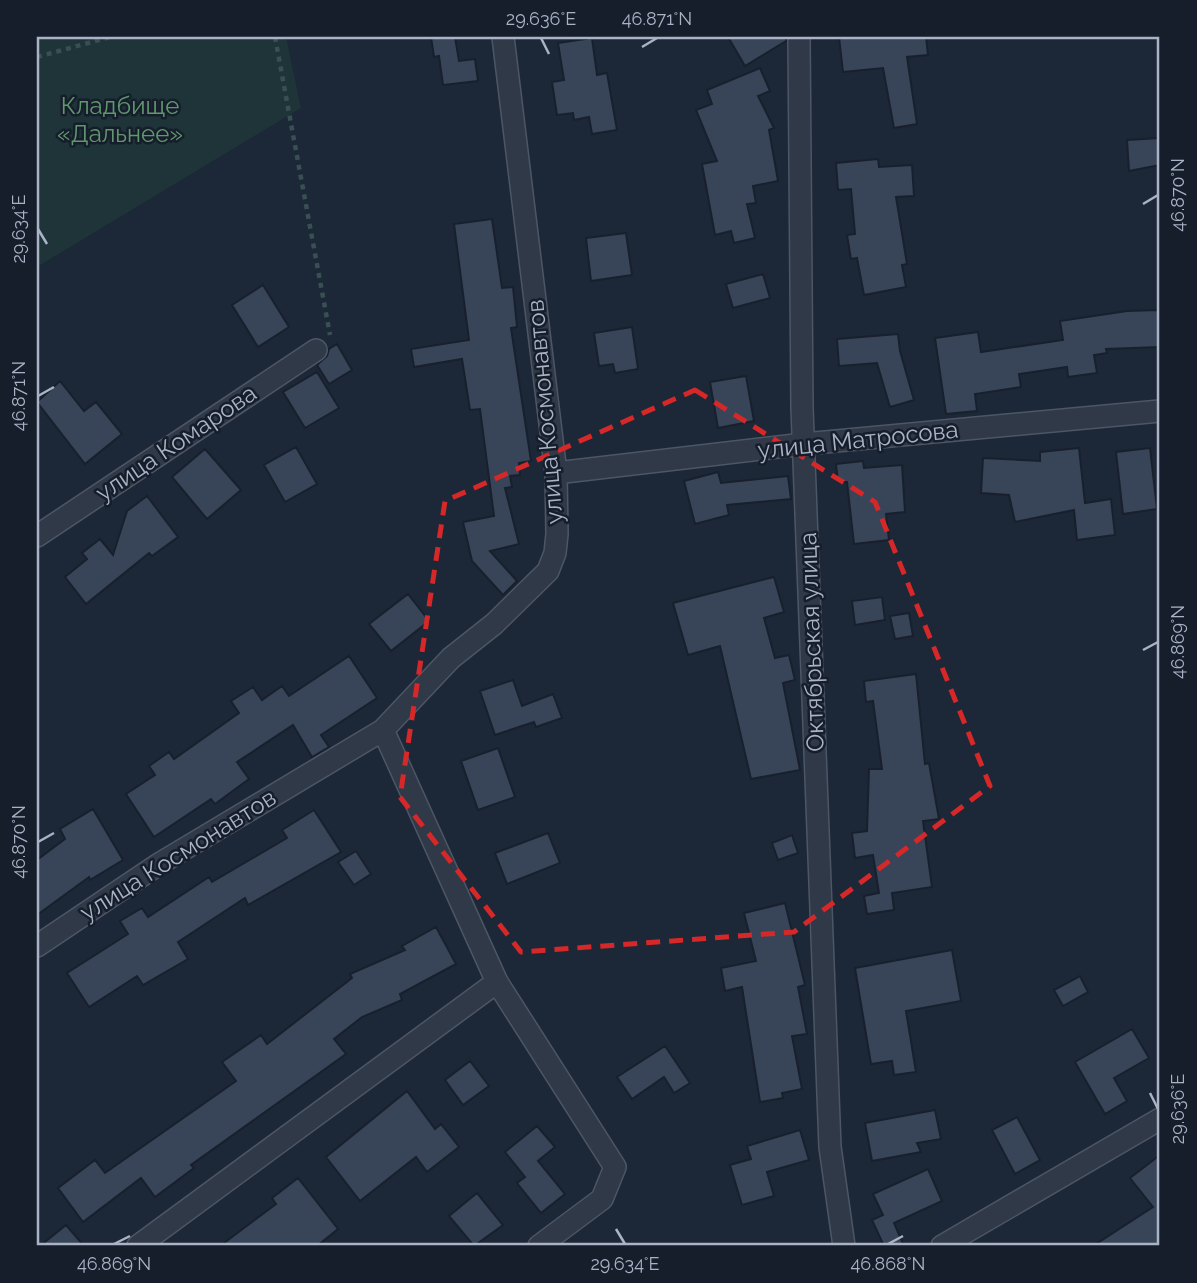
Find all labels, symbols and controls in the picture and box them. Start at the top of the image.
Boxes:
text: 29.636°E [506,8,576,29]
text: 46.871°N [622,8,692,29]
park label: Кладбище «Дальнее» [57,91,183,148]
text: 46.870°N [1167,158,1188,232]
text: 29.634°E [8,194,29,264]
street label: улица Космонавтов [520,298,569,526]
text: 46.871°N [8,361,29,431]
street label: улица Комарова [90,378,262,507]
street label: улица Матросова [756,415,960,464]
street label: Октябрьская улица [793,532,830,752]
text: 46.869°N [1167,605,1188,679]
street label: улица Космонавтов [74,783,281,927]
text: 46.870°N [8,805,29,879]
text: 29.636°E [1167,1074,1188,1144]
text: 46.869°N [77,1253,151,1274]
text: 29.634°E [590,1253,660,1274]
text: 46.868°N [851,1253,925,1274]

